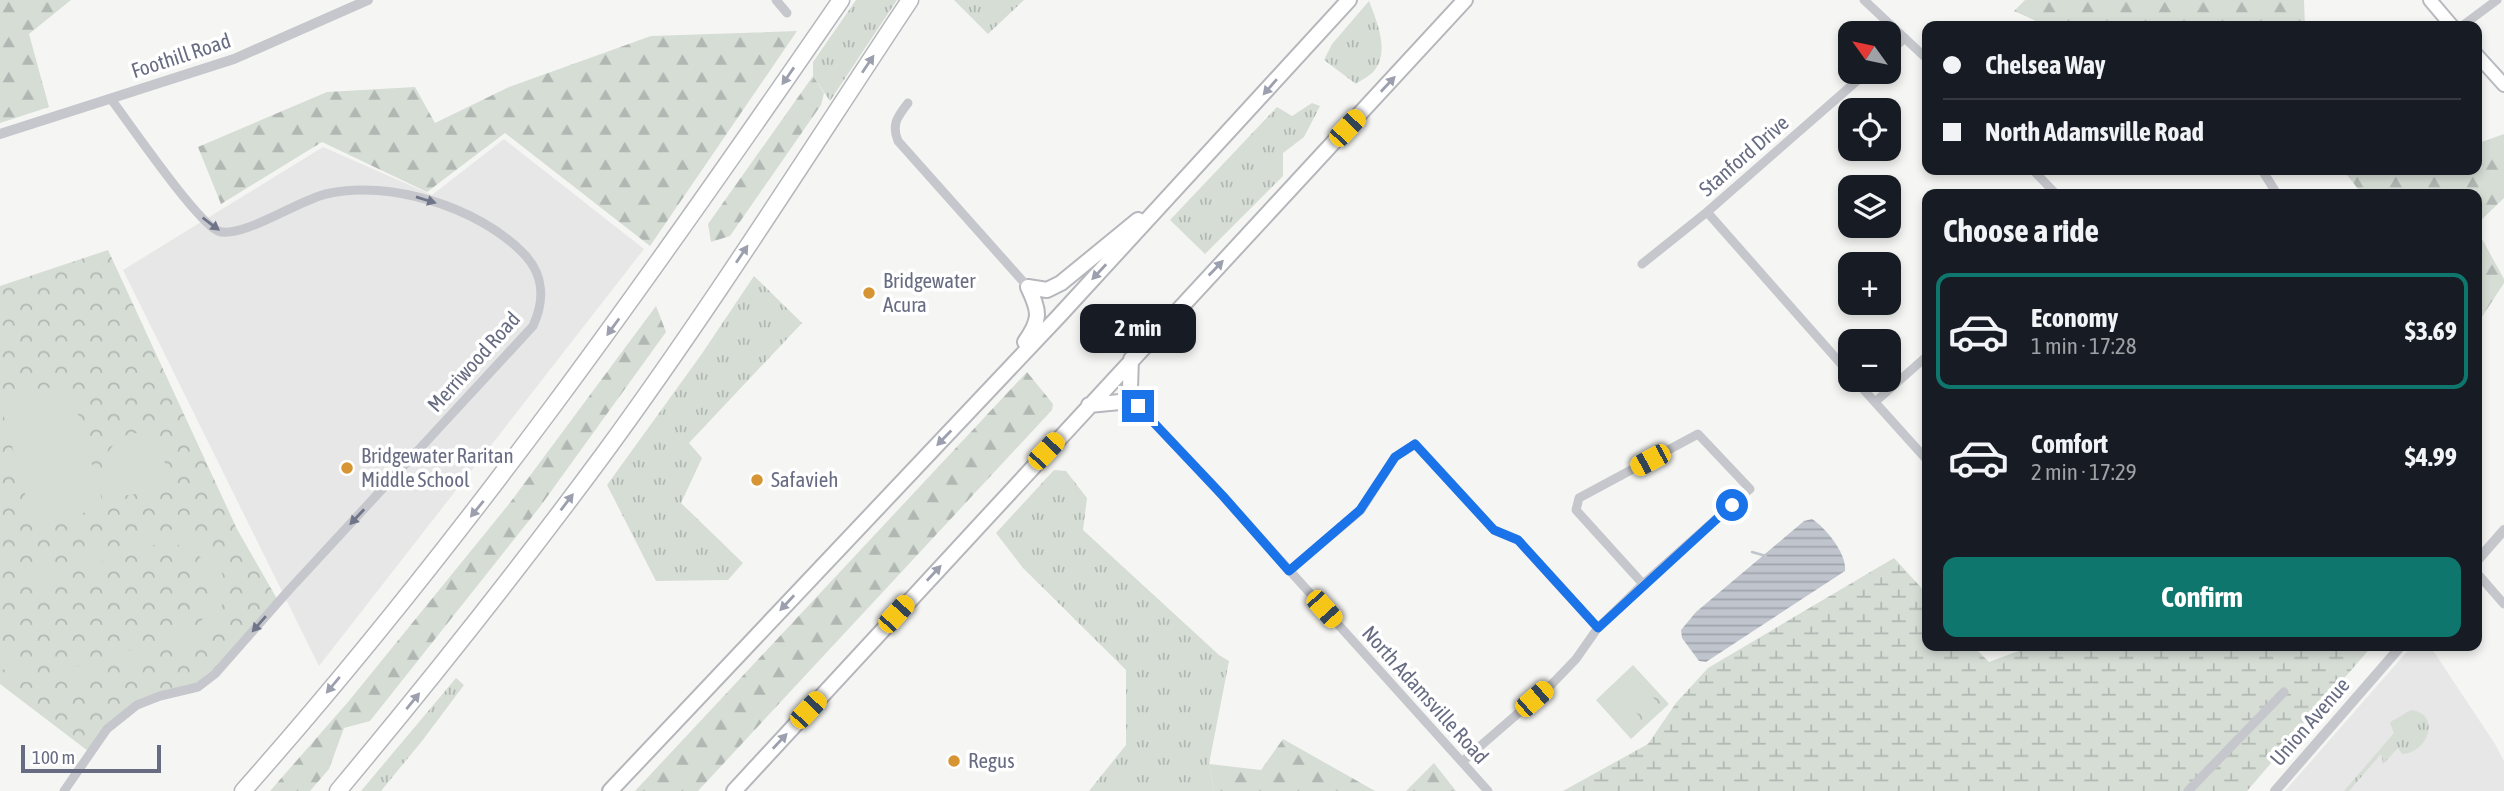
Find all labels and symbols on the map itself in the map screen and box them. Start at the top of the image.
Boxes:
north arrow [1838,21,1900,84]
street label: Foothill Road [128,28,233,82]
one-way arrow [861,54,874,74]
one-way arrow [781,67,795,85]
one-way arrow [1379,76,1395,93]
one-way arrow [1263,79,1278,96]
car [1325,105,1370,151]
street label: Stanford Drive [1694,110,1793,200]
one-way arrow [415,195,436,206]
one-way arrow [201,217,219,232]
one-way arrow [735,244,748,263]
one-way arrow [1208,259,1224,277]
one-way arrow [1092,263,1108,280]
place label: Bridgewater Acura [883,268,976,316]
marker: Bridgewater Acura [861,285,877,301]
callout: 2 min [1080,304,1196,354]
street label: Merriwood Road [422,307,524,416]
one-way arrow [606,318,620,336]
route end [1122,390,1154,422]
car [1024,428,1069,474]
one-way arrow [935,430,952,447]
car [1627,441,1674,479]
place label: Bridgewater Raritan Middle School [361,443,514,491]
marker: Bridgewater Raritan Middle School [339,460,355,476]
place label: Safavieh [771,467,838,491]
marker: Safavieh [749,472,765,488]
route start [1716,489,1748,521]
one-way arrow [560,493,574,511]
one-way arrow [469,499,484,517]
one-way arrow [350,508,366,525]
one-way arrow [925,565,941,582]
car [1303,586,1346,632]
car [875,591,918,637]
one-way arrow [779,595,795,612]
one-way arrow [252,615,267,632]
street label: North Adamsville Road [1358,621,1494,768]
street label: Union Avenue [2265,673,2354,770]
one-way arrow [325,676,341,694]
car [1512,677,1557,721]
car [786,687,831,733]
one-way arrow [405,692,420,710]
one-way arrow [772,732,788,750]
scale bar [21,742,161,774]
place label: Regus [968,748,1015,772]
marker: Regus [946,753,962,769]

